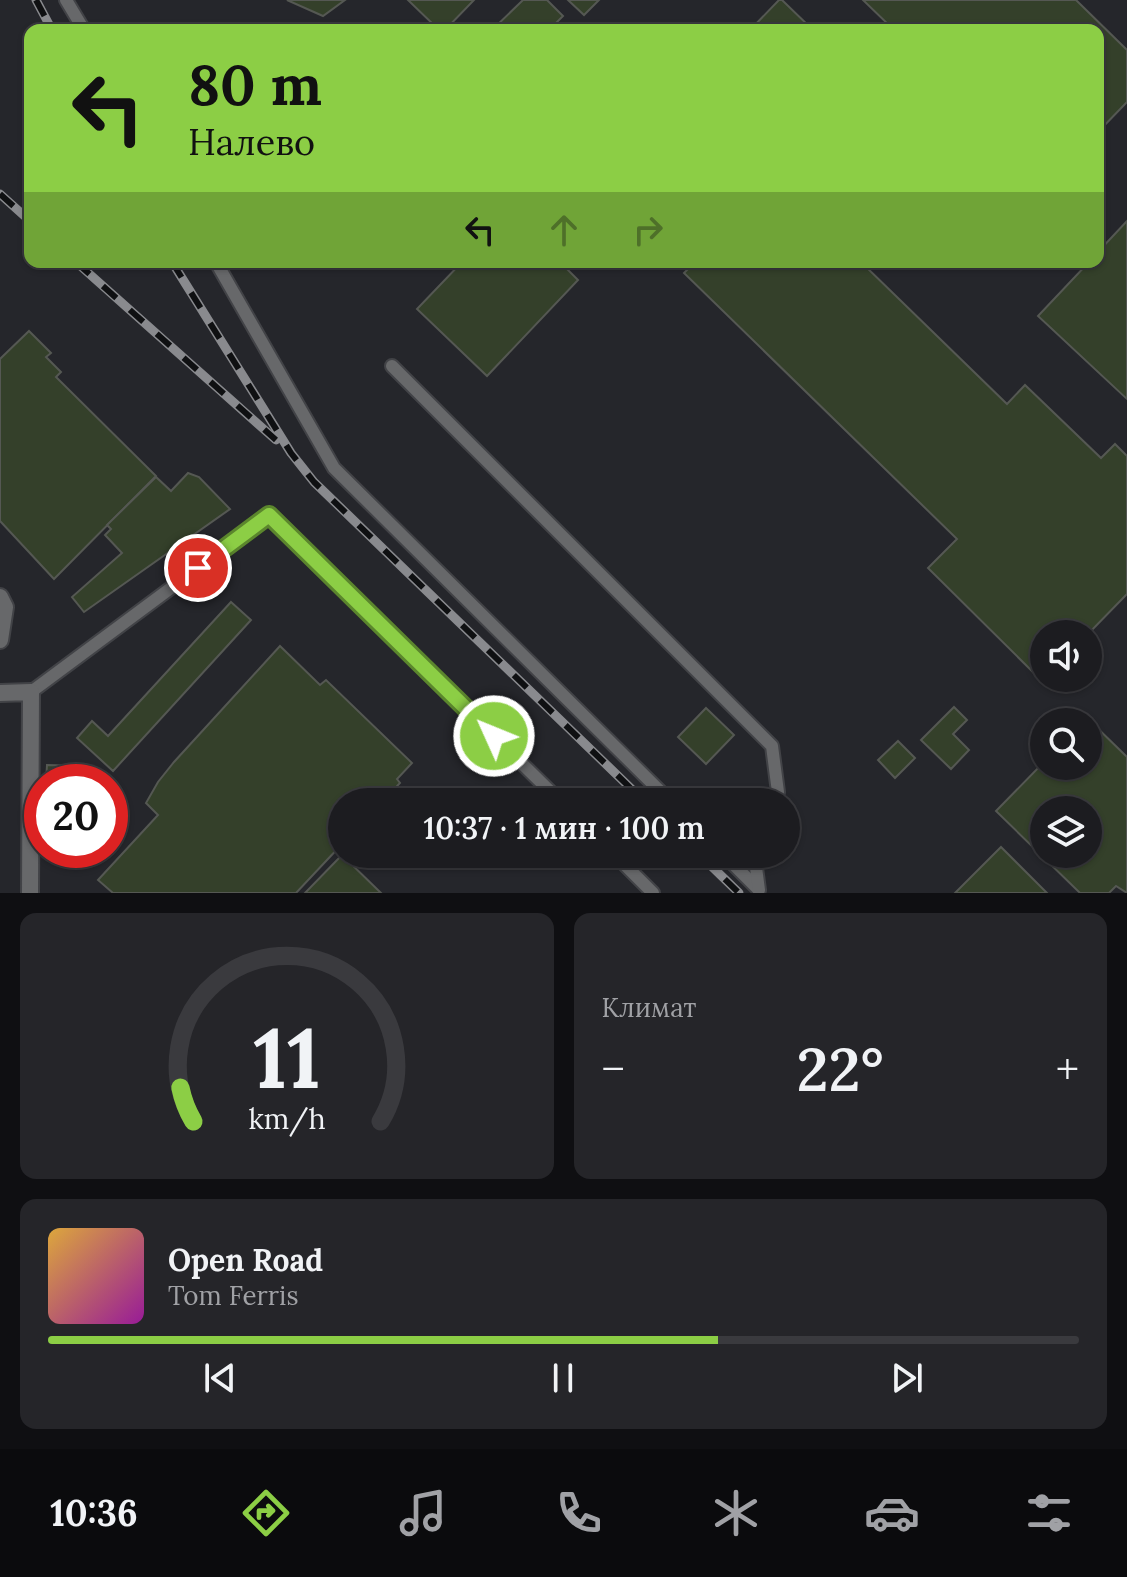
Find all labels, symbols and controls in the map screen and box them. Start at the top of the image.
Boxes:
text: 80 m [188,49,322,120]
icon: left [56,56,160,160]
text: Налево [188,119,315,165]
icon: left [458,208,502,252]
icon: ahead [542,208,586,252]
icon: right [626,208,670,252]
pin [164,534,232,602]
icon: arrive [176,546,220,590]
map controls [1030,620,1102,868]
button: sound [1030,620,1102,692]
position arrow [452,694,536,778]
button: search [1030,708,1102,780]
speed limit sign: 20 [24,764,128,868]
button: layers [1030,796,1102,868]
text: 10:37 · 1 мин · 100 m [423,809,705,847]
text: Климат [602,991,696,1024]
text: 11 [253,1004,321,1111]
text: 22° [797,1031,884,1107]
text: − [602,1041,625,1097]
text: + [1056,1041,1079,1097]
text: km/h [248,1100,325,1137]
text: Open Road [168,1241,323,1279]
text: Tom Ferris [168,1279,298,1312]
icon: previous [198,1356,242,1400]
icon: pause [541,1356,585,1400]
icon: next [885,1356,929,1400]
icon: directions [238,1485,294,1541]
icon: music [395,1485,451,1541]
icon: phone [551,1485,607,1541]
icon: climate [708,1485,764,1541]
icon: car [864,1485,920,1541]
icon: filters [1021,1485,1077,1541]
text: 10:36 [50,1490,138,1536]

